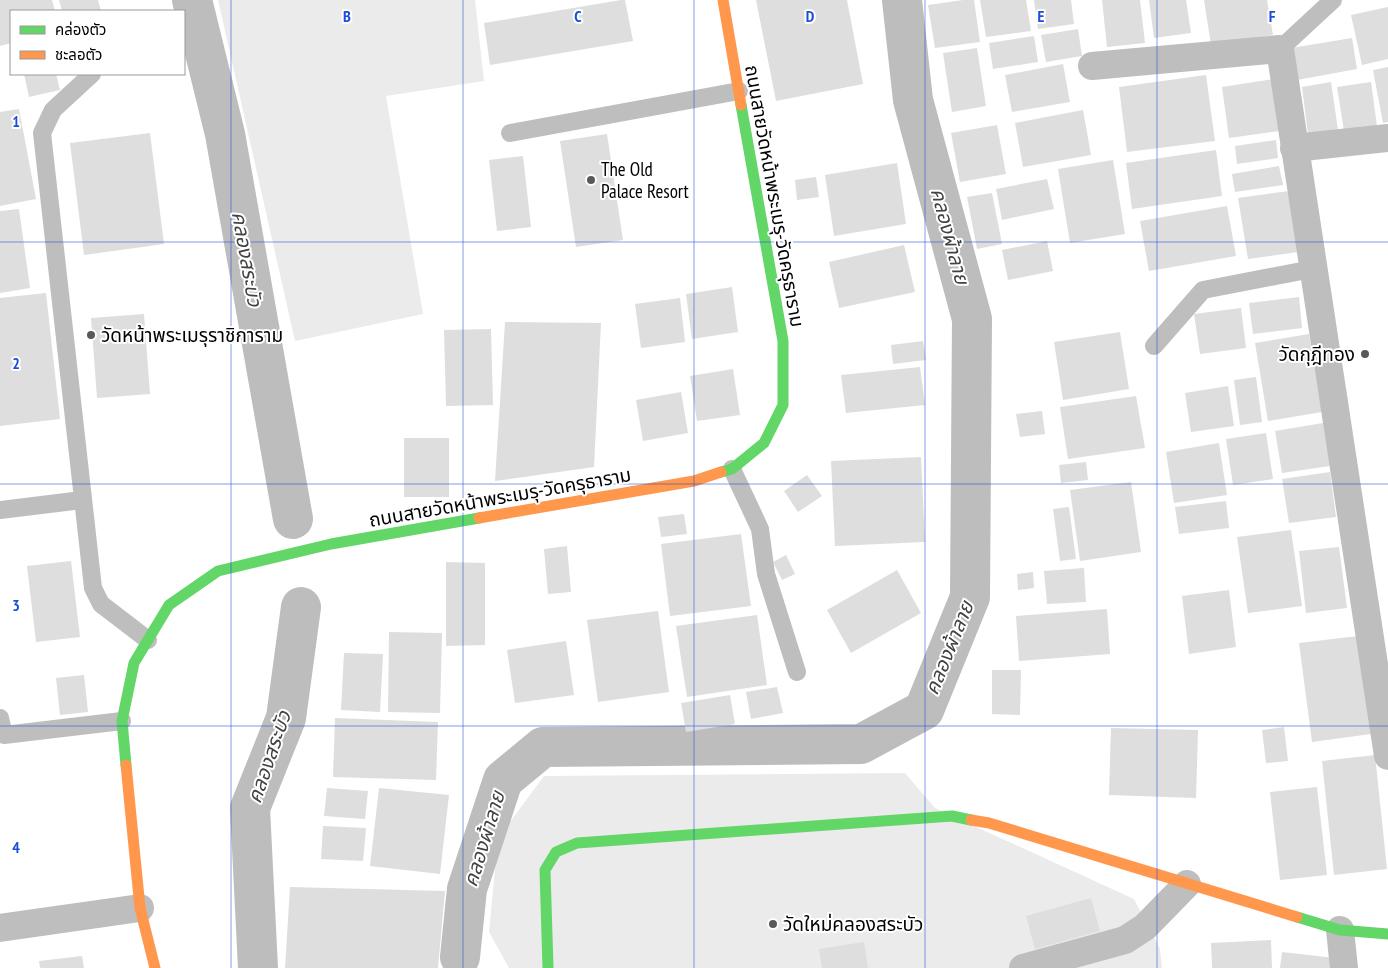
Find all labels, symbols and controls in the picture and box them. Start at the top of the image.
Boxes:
text: B [343,6,351,26]
text: C [574,6,582,26]
text: D [806,6,815,26]
text: E [1038,6,1045,26]
text: F [1269,6,1276,26]
legend [10,10,185,75]
text: คล่องตัว [55,20,106,39]
text: ชะลอตัว [55,45,102,64]
street label: ถนนสายวัดหน้าพระเมรุ-วัดครุธาราม [740,63,810,329]
text: 1 [12,111,20,131]
place label: The Old Palace Resort [601,157,690,203]
marker: The Old Palace Resort [585,174,597,186]
water label: คลองผ้าลาย [925,185,976,289]
water label: คลองสระบัว [226,210,268,310]
place label: วัดหน้าพระเมรุราชิการาม [101,323,283,347]
marker: วัดหน้าพระเมรุราชิการาม [85,329,97,341]
place label: วัดกุฎีทอง [1278,342,1355,366]
marker: วัดกุฎีทอง [1359,348,1371,360]
text: 2 [12,353,20,373]
street label: ถนนสายวัดหน้าพระเมรุ-วัดครุธาราม [367,462,633,532]
text: 3 [12,595,20,615]
water label: คลองผ้าลาย [919,596,980,698]
water label: คลองสระบัว [241,706,297,807]
water label: คลองผ้าลาย [457,786,511,890]
text: 4 [12,837,20,857]
place label: วัดใหม่คลองสระบัว [783,912,923,936]
marker: วัดใหม่คลองสระบัว [767,918,779,930]

